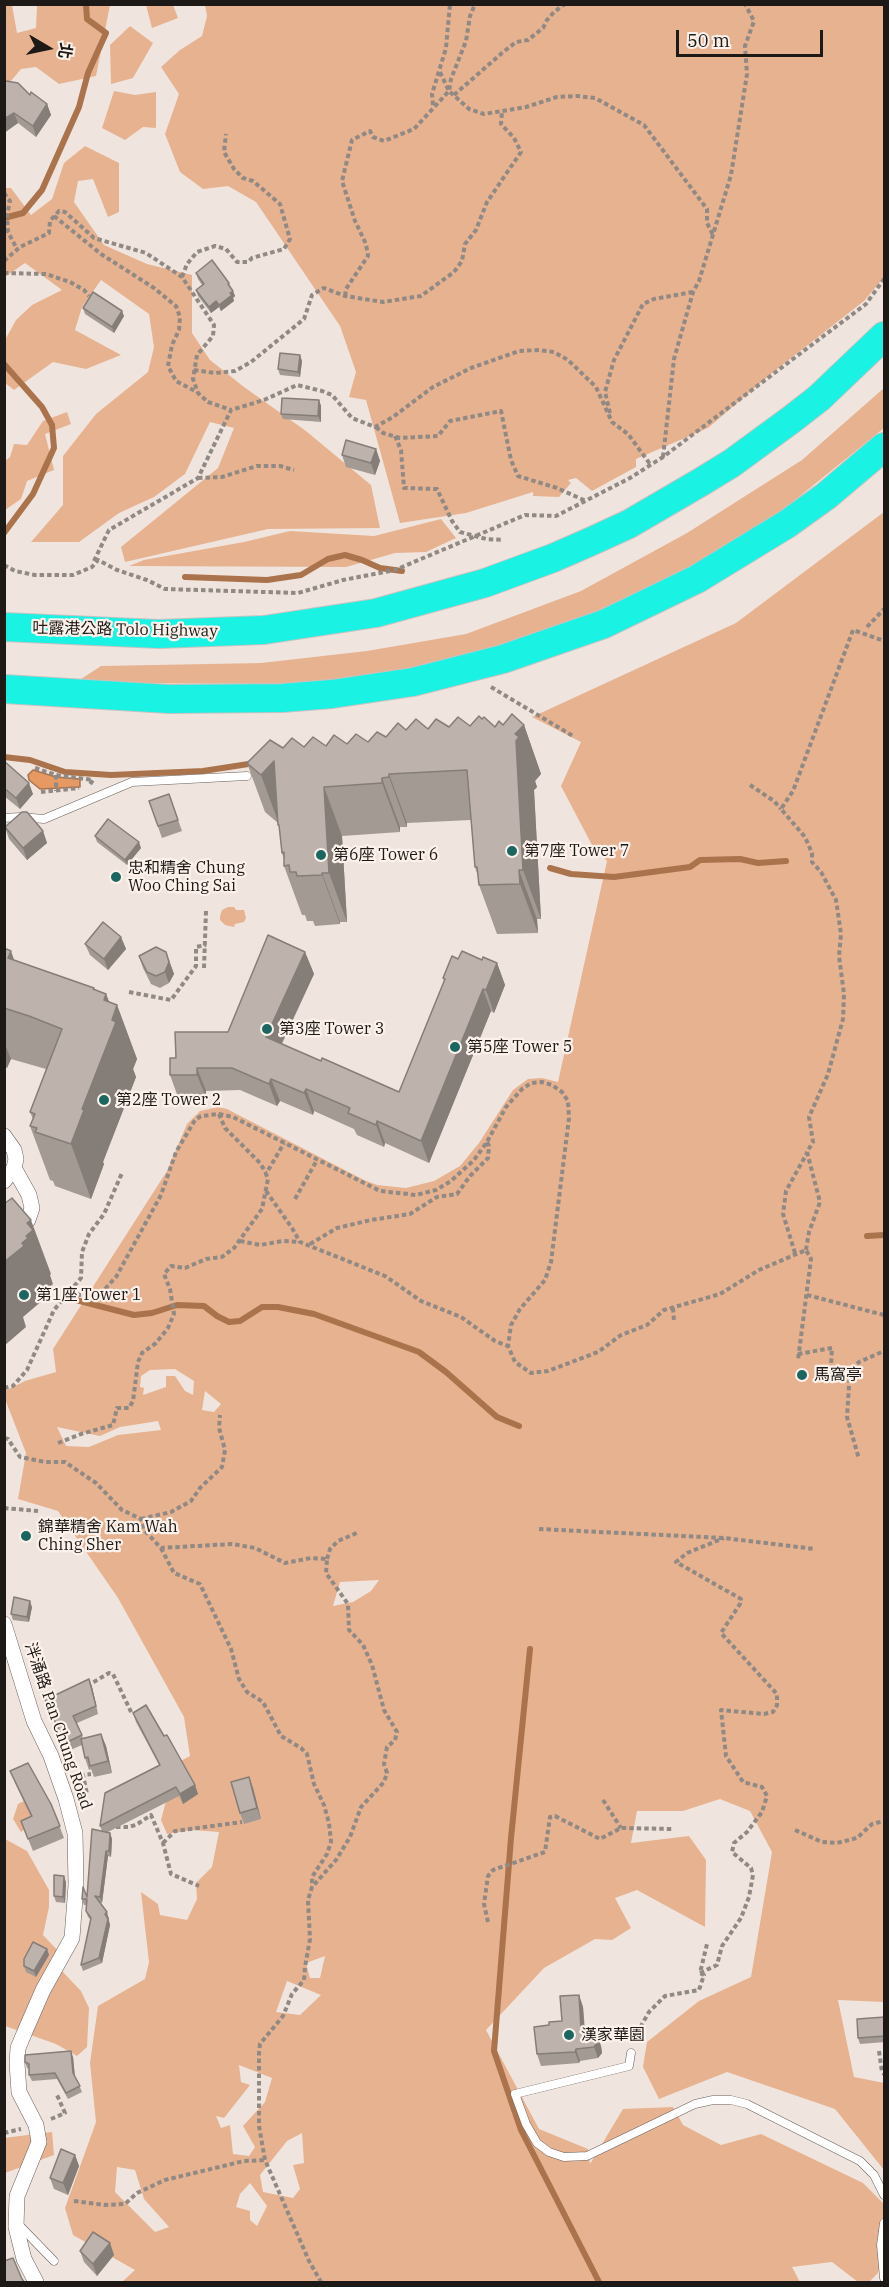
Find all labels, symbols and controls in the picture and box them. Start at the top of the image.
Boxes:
north arrow [18,18,78,78]
scale bar [679,18,826,56]
text: 50 m [687,29,730,52]
text: 北 [55,41,77,60]
street label: 吐露港公路 Tolo Highway [32,619,218,641]
place label: 第7座 Tower 7 [524,841,629,861]
marker: 第7座 Tower 7 [505,844,519,858]
place label: 第6座 Tower 6 [333,845,438,865]
marker: 第6座 Tower 6 [314,848,328,862]
place label: 忠和精舍 Chung Woo Ching Sai [128,858,245,896]
marker: 忠和精舍 Chung Woo Ching Sai [109,870,123,884]
place label: 第3座 Tower 3 [279,1019,384,1039]
marker: 第3座 Tower 3 [260,1022,274,1036]
place label: 第5座 Tower 5 [467,1037,572,1057]
marker: 第5座 Tower 5 [448,1040,462,1054]
place label: 第2座 Tower 2 [116,1090,221,1110]
marker: 第2座 Tower 2 [97,1093,111,1107]
place label: 第1座 Tower 1 [36,1285,141,1305]
marker: 第1座 Tower 1 [17,1288,31,1302]
place label: 馬窩亭 [814,1365,862,1385]
marker: 馬窩亭 [795,1368,809,1382]
place label: 錦華精舍 Kam Wah Ching Sher [38,1517,178,1555]
marker: 錦華精舍 Kam Wah Ching Sher [19,1529,33,1543]
street label: 泮涌路 Pan Chung Road [20,1640,96,1812]
place label: 漢家華園 [581,2025,645,2045]
marker: 漢家華園 [562,2028,576,2042]

